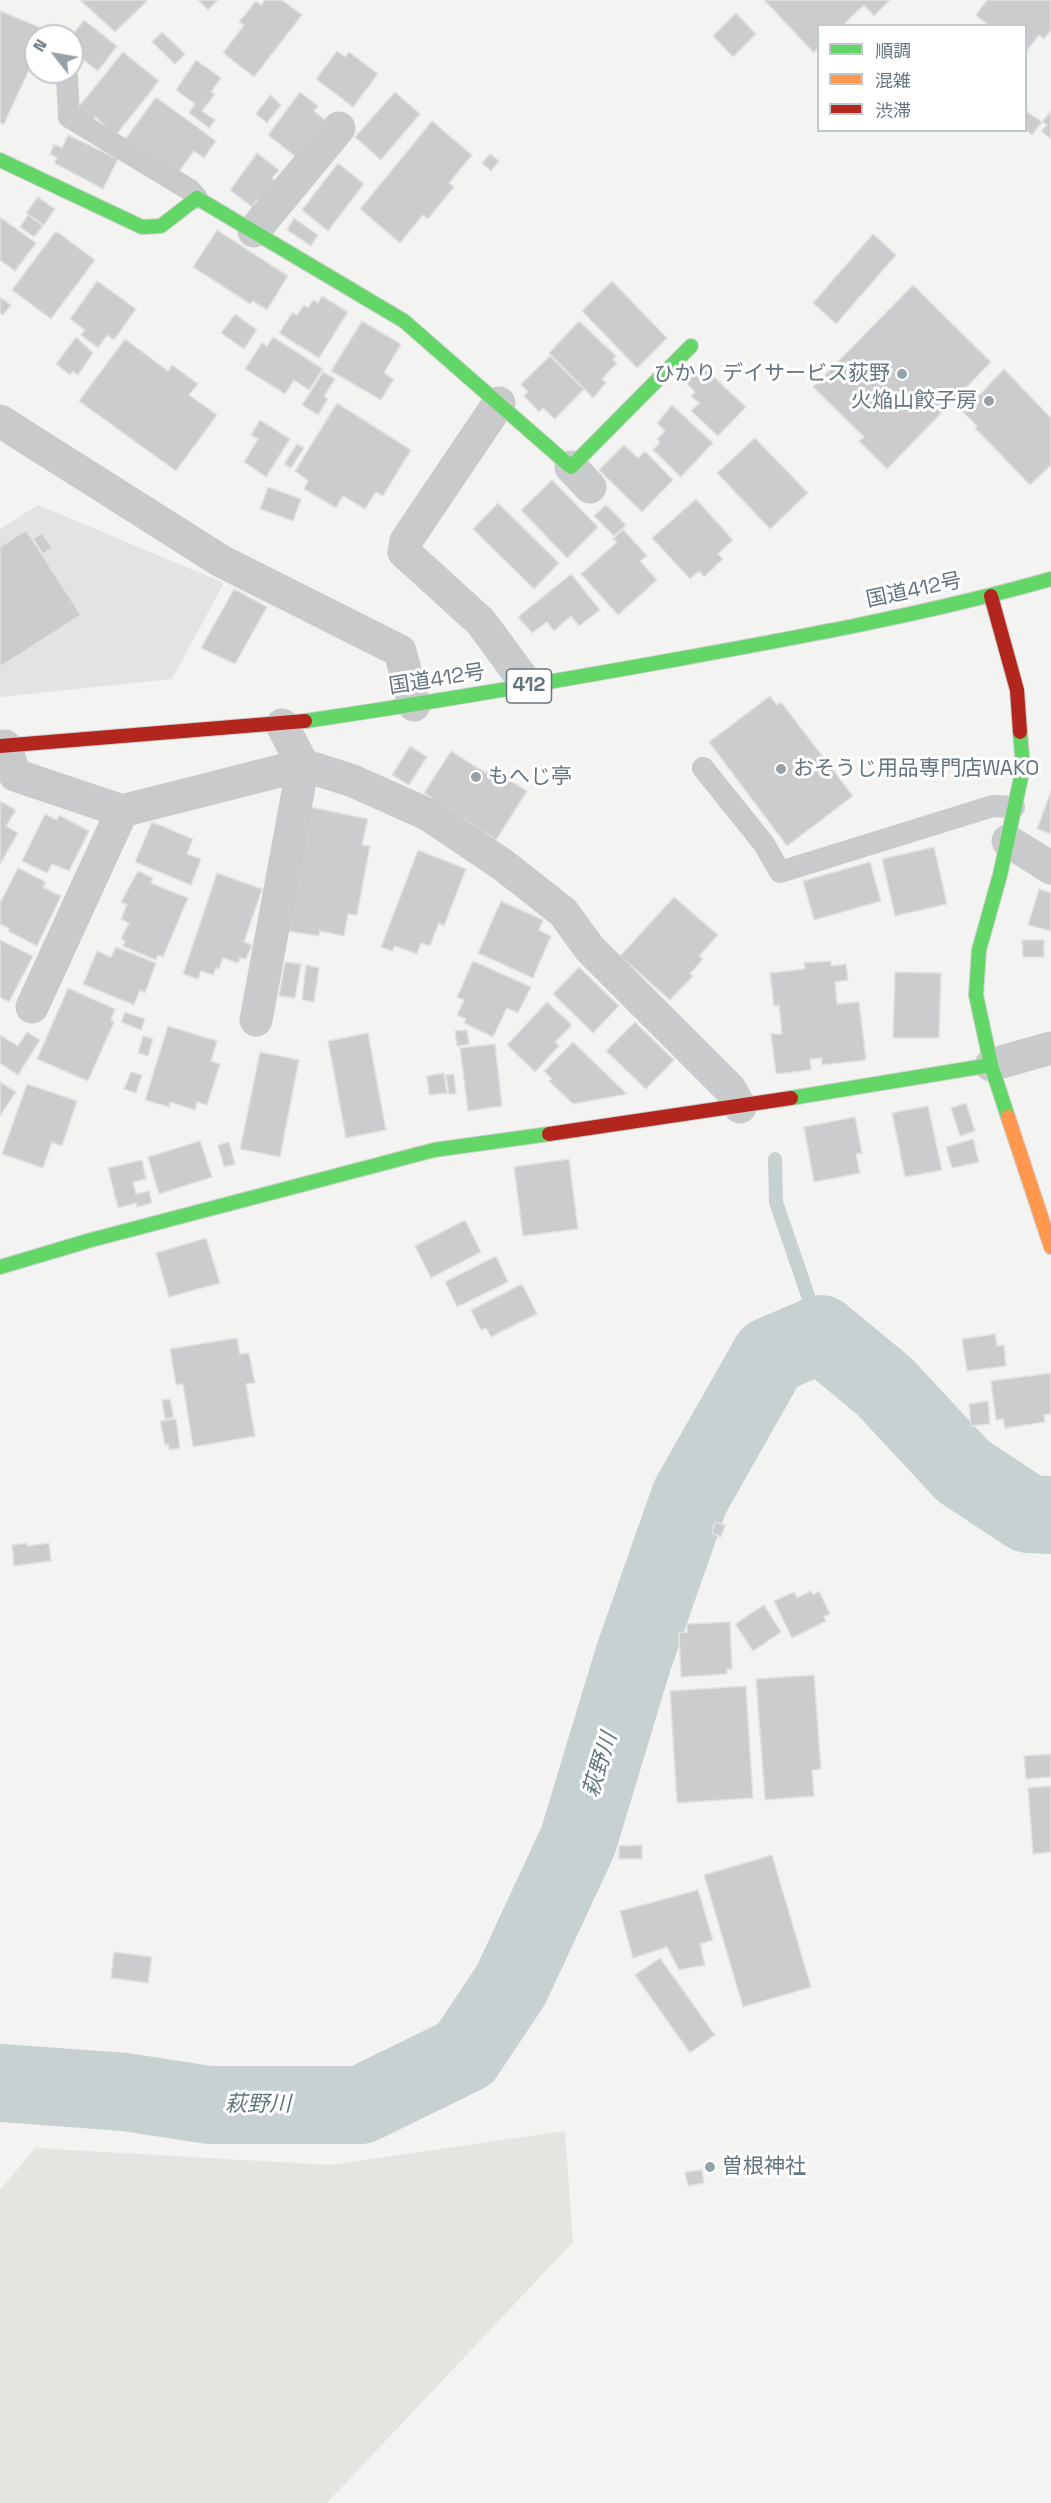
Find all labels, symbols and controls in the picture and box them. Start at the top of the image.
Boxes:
north arrow [24,24,84,84]
legend [817,24,1027,132]
text: N [28,36,52,56]
text: 順調 [875,39,911,62]
text: 混雑 [875,69,911,92]
text: 渋滞 [875,99,911,122]
place label: ひかり デイサービス荻野 [654,361,890,387]
marker: ひかり デイサービス荻野 [895,367,909,381]
place label: 火焔山餃子房 [851,388,977,414]
marker: 火焔山餃子房 [982,394,996,408]
street label: 国道412号 [864,569,964,613]
street label: 国道412号 [387,660,487,700]
road number: 412 [506,669,552,703]
place label: おそうじ用品専門店WAKO [793,756,1039,782]
marker: おそうじ用品専門店WAKO [774,762,788,776]
place label: もへじ亭 [488,764,572,790]
marker: もへじ亭 [469,770,483,784]
water label: 萩野川 [579,1730,623,1800]
water label: 萩野川 [225,2092,291,2118]
place label: 曽根神社 [722,2154,806,2180]
marker: 曽根神社 [703,2160,717,2174]

